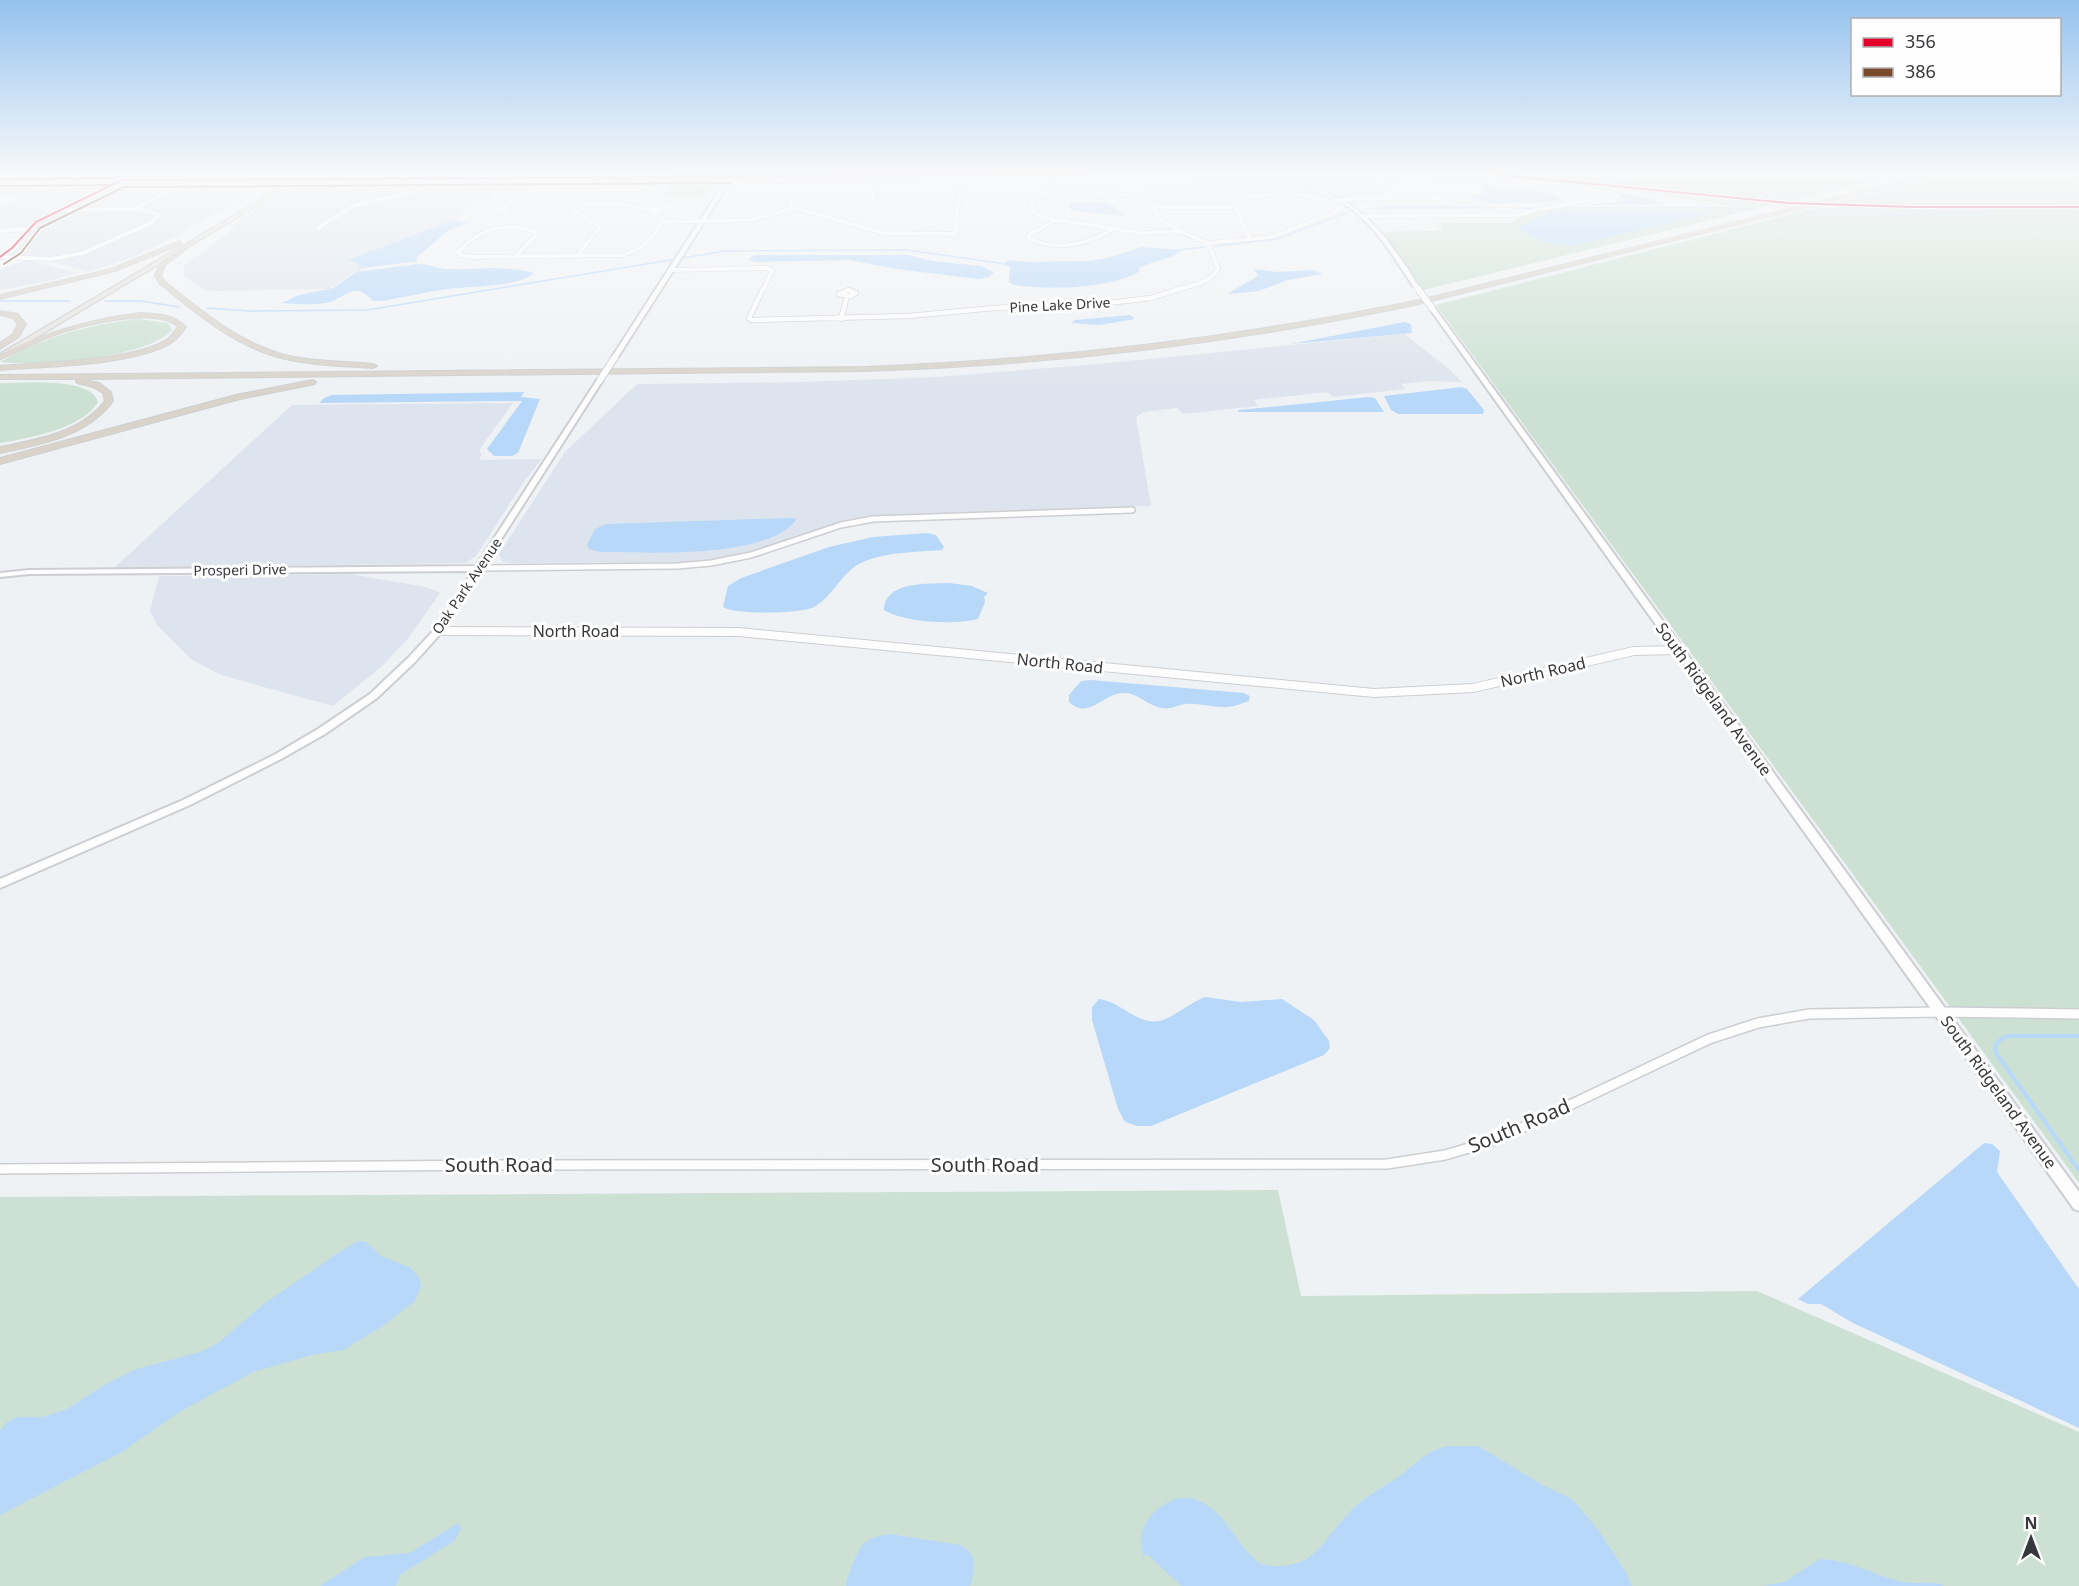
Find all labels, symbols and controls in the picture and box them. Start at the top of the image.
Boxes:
legend [1851,18,2061,96]
text: 356 [1905,29,1936,53]
text: 386 [1905,59,1936,83]
street label: Pine Lake Drive [1009,292,1111,317]
street label: Oak Park Avenue [427,534,506,638]
street label: Prosperi Drive [193,559,287,580]
street label: South Ridgeland Avenue [1651,618,1777,780]
street label: North Road [533,620,619,642]
street label: North Road [1016,648,1104,678]
street label: North Road [1498,652,1588,692]
street label: South Ridgeland Avenue [1936,1011,2062,1173]
street label: South Road [1464,1092,1574,1159]
street label: South Road [445,1151,553,1178]
street label: South Road [931,1151,1039,1178]
north arrow [2001,1508,2061,1568]
text: N [2024,1512,2038,1534]

